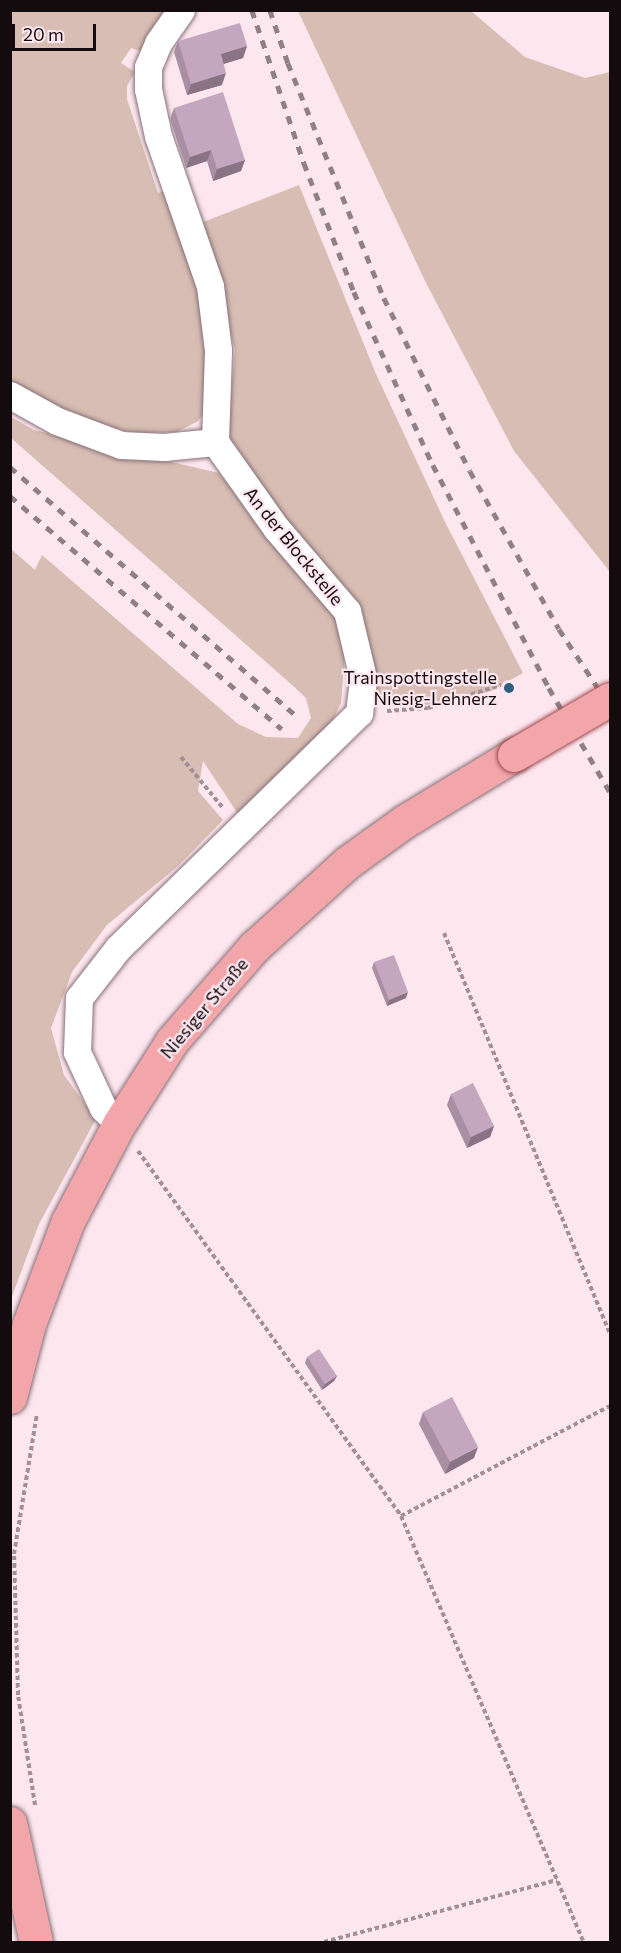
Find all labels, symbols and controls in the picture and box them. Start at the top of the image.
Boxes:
scale bar [15,12,99,50]
text: 20 m [23,23,64,45]
street label: An der Blockstelle [240,483,348,609]
place label: Trainspottingstelle Niesig-Lehnerz [343,667,497,710]
marker: Trainspottingstelle Niesig-Lehnerz [502,681,516,695]
street label: Niesiger Straße [156,953,252,1063]

